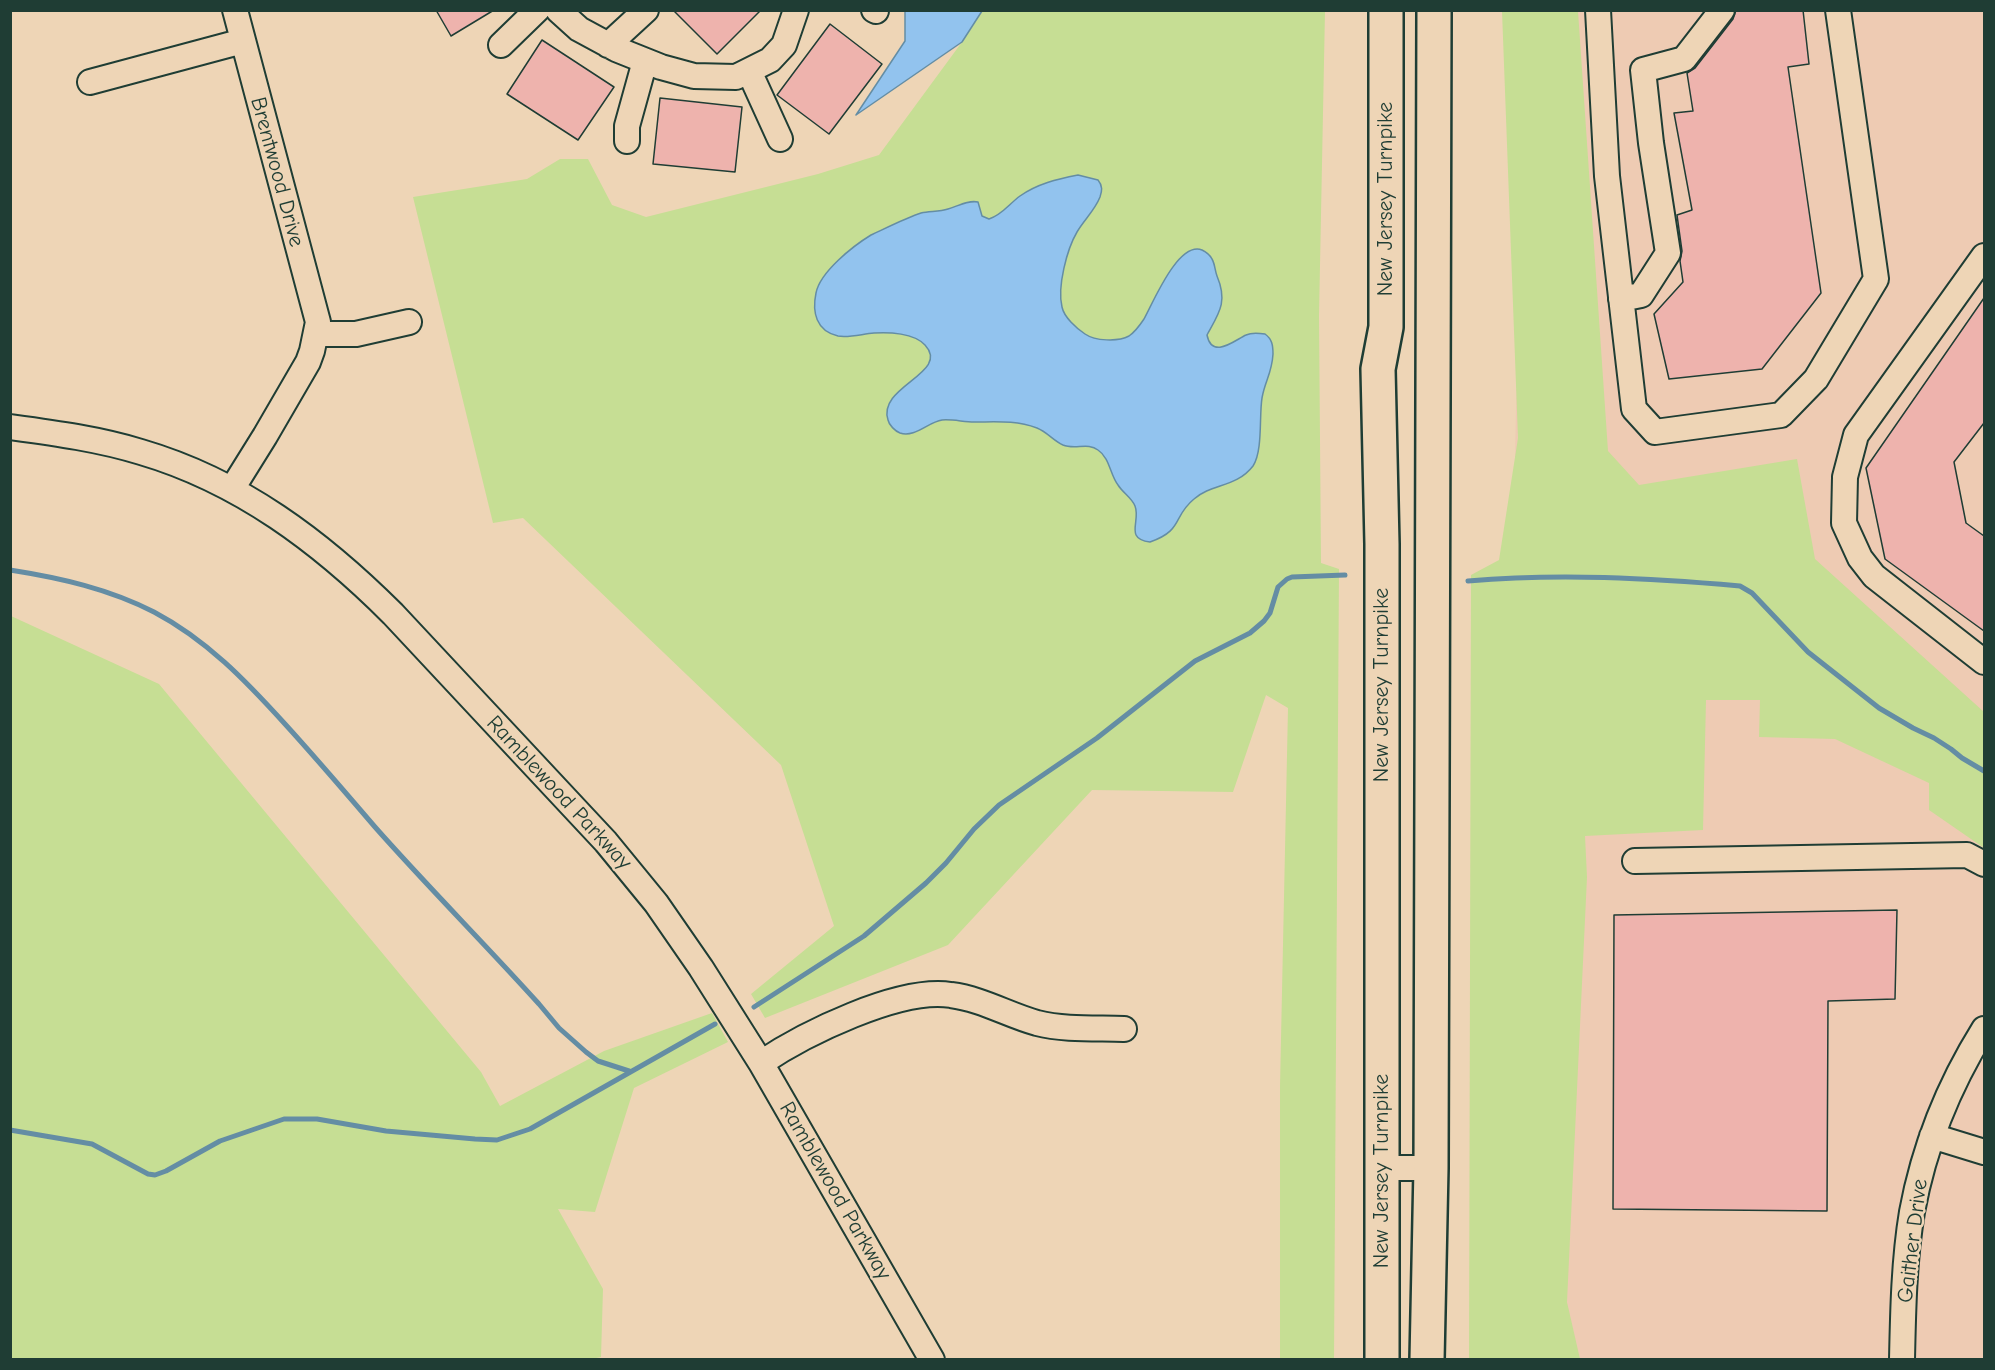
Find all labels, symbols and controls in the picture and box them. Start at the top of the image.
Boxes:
street label: Brentwood Drive [244,94,310,250]
street label: New Jersey Turnpike [1373,102,1399,296]
street label: New Jersey Turnpike [1369,588,1395,782]
street label: Ramblewood Parkway [481,710,637,876]
street label: New Jersey Turnpike [1369,1074,1395,1268]
street label: Ramblewood Parkway [773,1097,897,1285]
street label: Gaither Drive [1892,1178,1934,1304]

